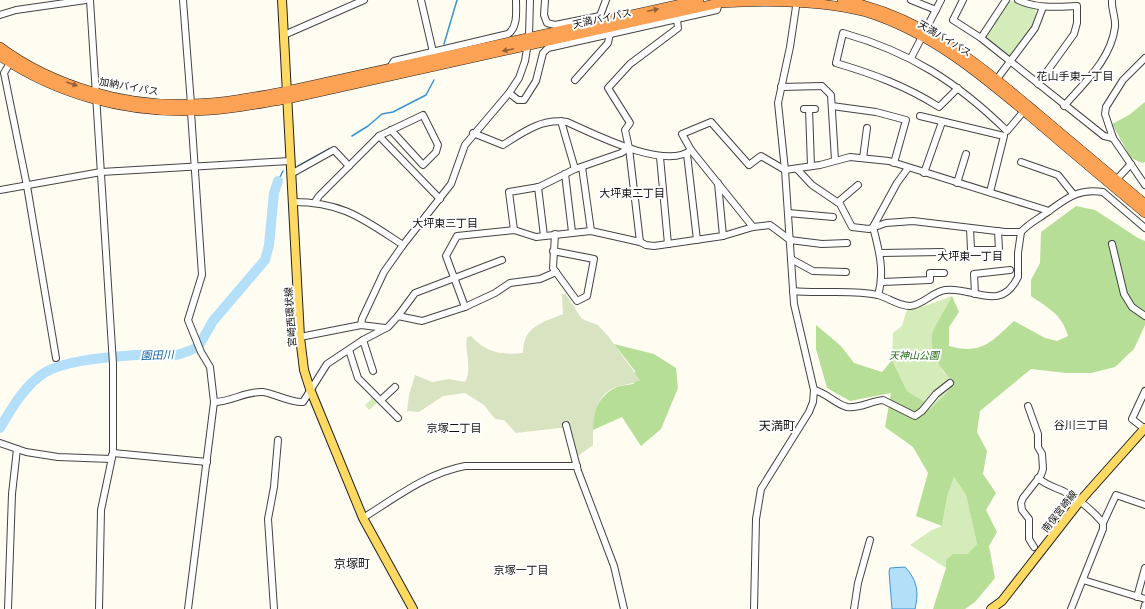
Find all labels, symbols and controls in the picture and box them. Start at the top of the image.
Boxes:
street label: 天満バイパス [571,6,633,31]
one-way arrow [647,7,659,13]
street label: 天満バイパス [916,17,974,59]
one-way arrow [501,47,514,53]
district label: 花山手東一丁目 [1037,69,1114,83]
street label: 加納バイパス [98,75,159,98]
one-way arrow [66,81,78,87]
district label: 大坪東二丁目 [599,186,665,200]
district label: 大坪東三丁目 [412,216,478,230]
district label: 大坪東一丁目 [937,249,1003,263]
street label: 宮崎西環状線 [282,287,299,347]
water label: 園田川 [140,347,175,363]
park label: 天神山公園 [889,349,941,362]
district label: 天満町 [759,418,795,433]
district label: 谷川三丁目 [1054,418,1109,432]
district label: 京塚二丁目 [427,421,482,435]
street label: 南俣宮崎線 [1039,488,1080,535]
district label: 京塚町 [334,556,370,571]
district label: 京塚一丁目 [494,563,549,577]

